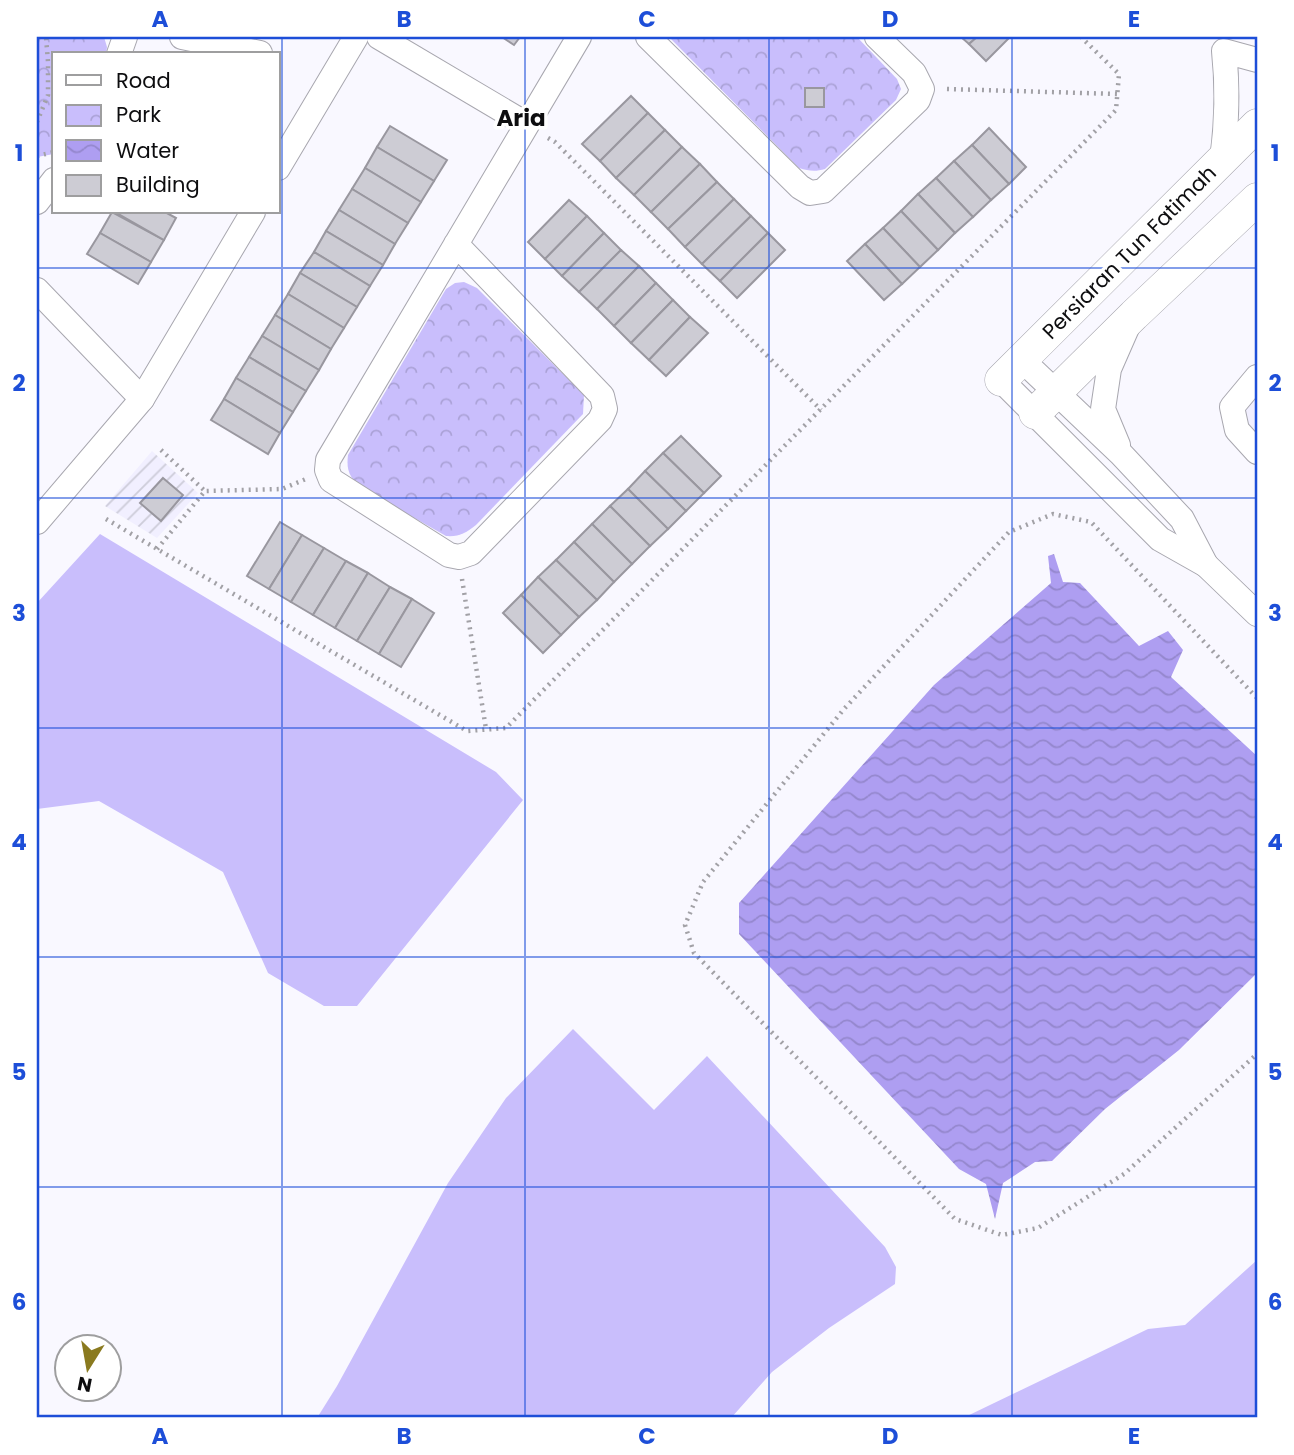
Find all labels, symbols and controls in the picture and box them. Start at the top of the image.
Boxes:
text: A [152,3,169,35]
text: B [396,3,412,35]
text: C [638,3,656,35]
text: D [882,3,898,35]
text: E [1128,3,1140,35]
legend [52,52,280,214]
text: Road [116,66,171,95]
text: Park [116,100,161,129]
district label: Aria [496,102,546,134]
text: Water [116,136,179,165]
text: 1 [15,137,23,169]
text: 1 [1271,137,1279,169]
street label: Persiaran Tun Fatimah [1036,159,1222,345]
text: Building [116,170,200,199]
text: 2 [12,367,26,399]
text: 2 [1268,367,1282,399]
text: 3 [12,597,26,629]
text: 3 [1268,597,1282,629]
text: 4 [11,826,27,858]
text: 4 [1267,826,1283,858]
text: 5 [12,1056,26,1088]
text: 5 [1268,1056,1282,1088]
text: 6 [12,1286,26,1318]
text: 6 [1268,1286,1282,1318]
north arrow [52,1332,122,1402]
text: N [75,1370,94,1399]
text: A [152,1420,169,1452]
text: B [396,1420,412,1452]
text: C [638,1420,656,1452]
text: D [882,1420,898,1452]
text: E [1128,1420,1140,1452]

